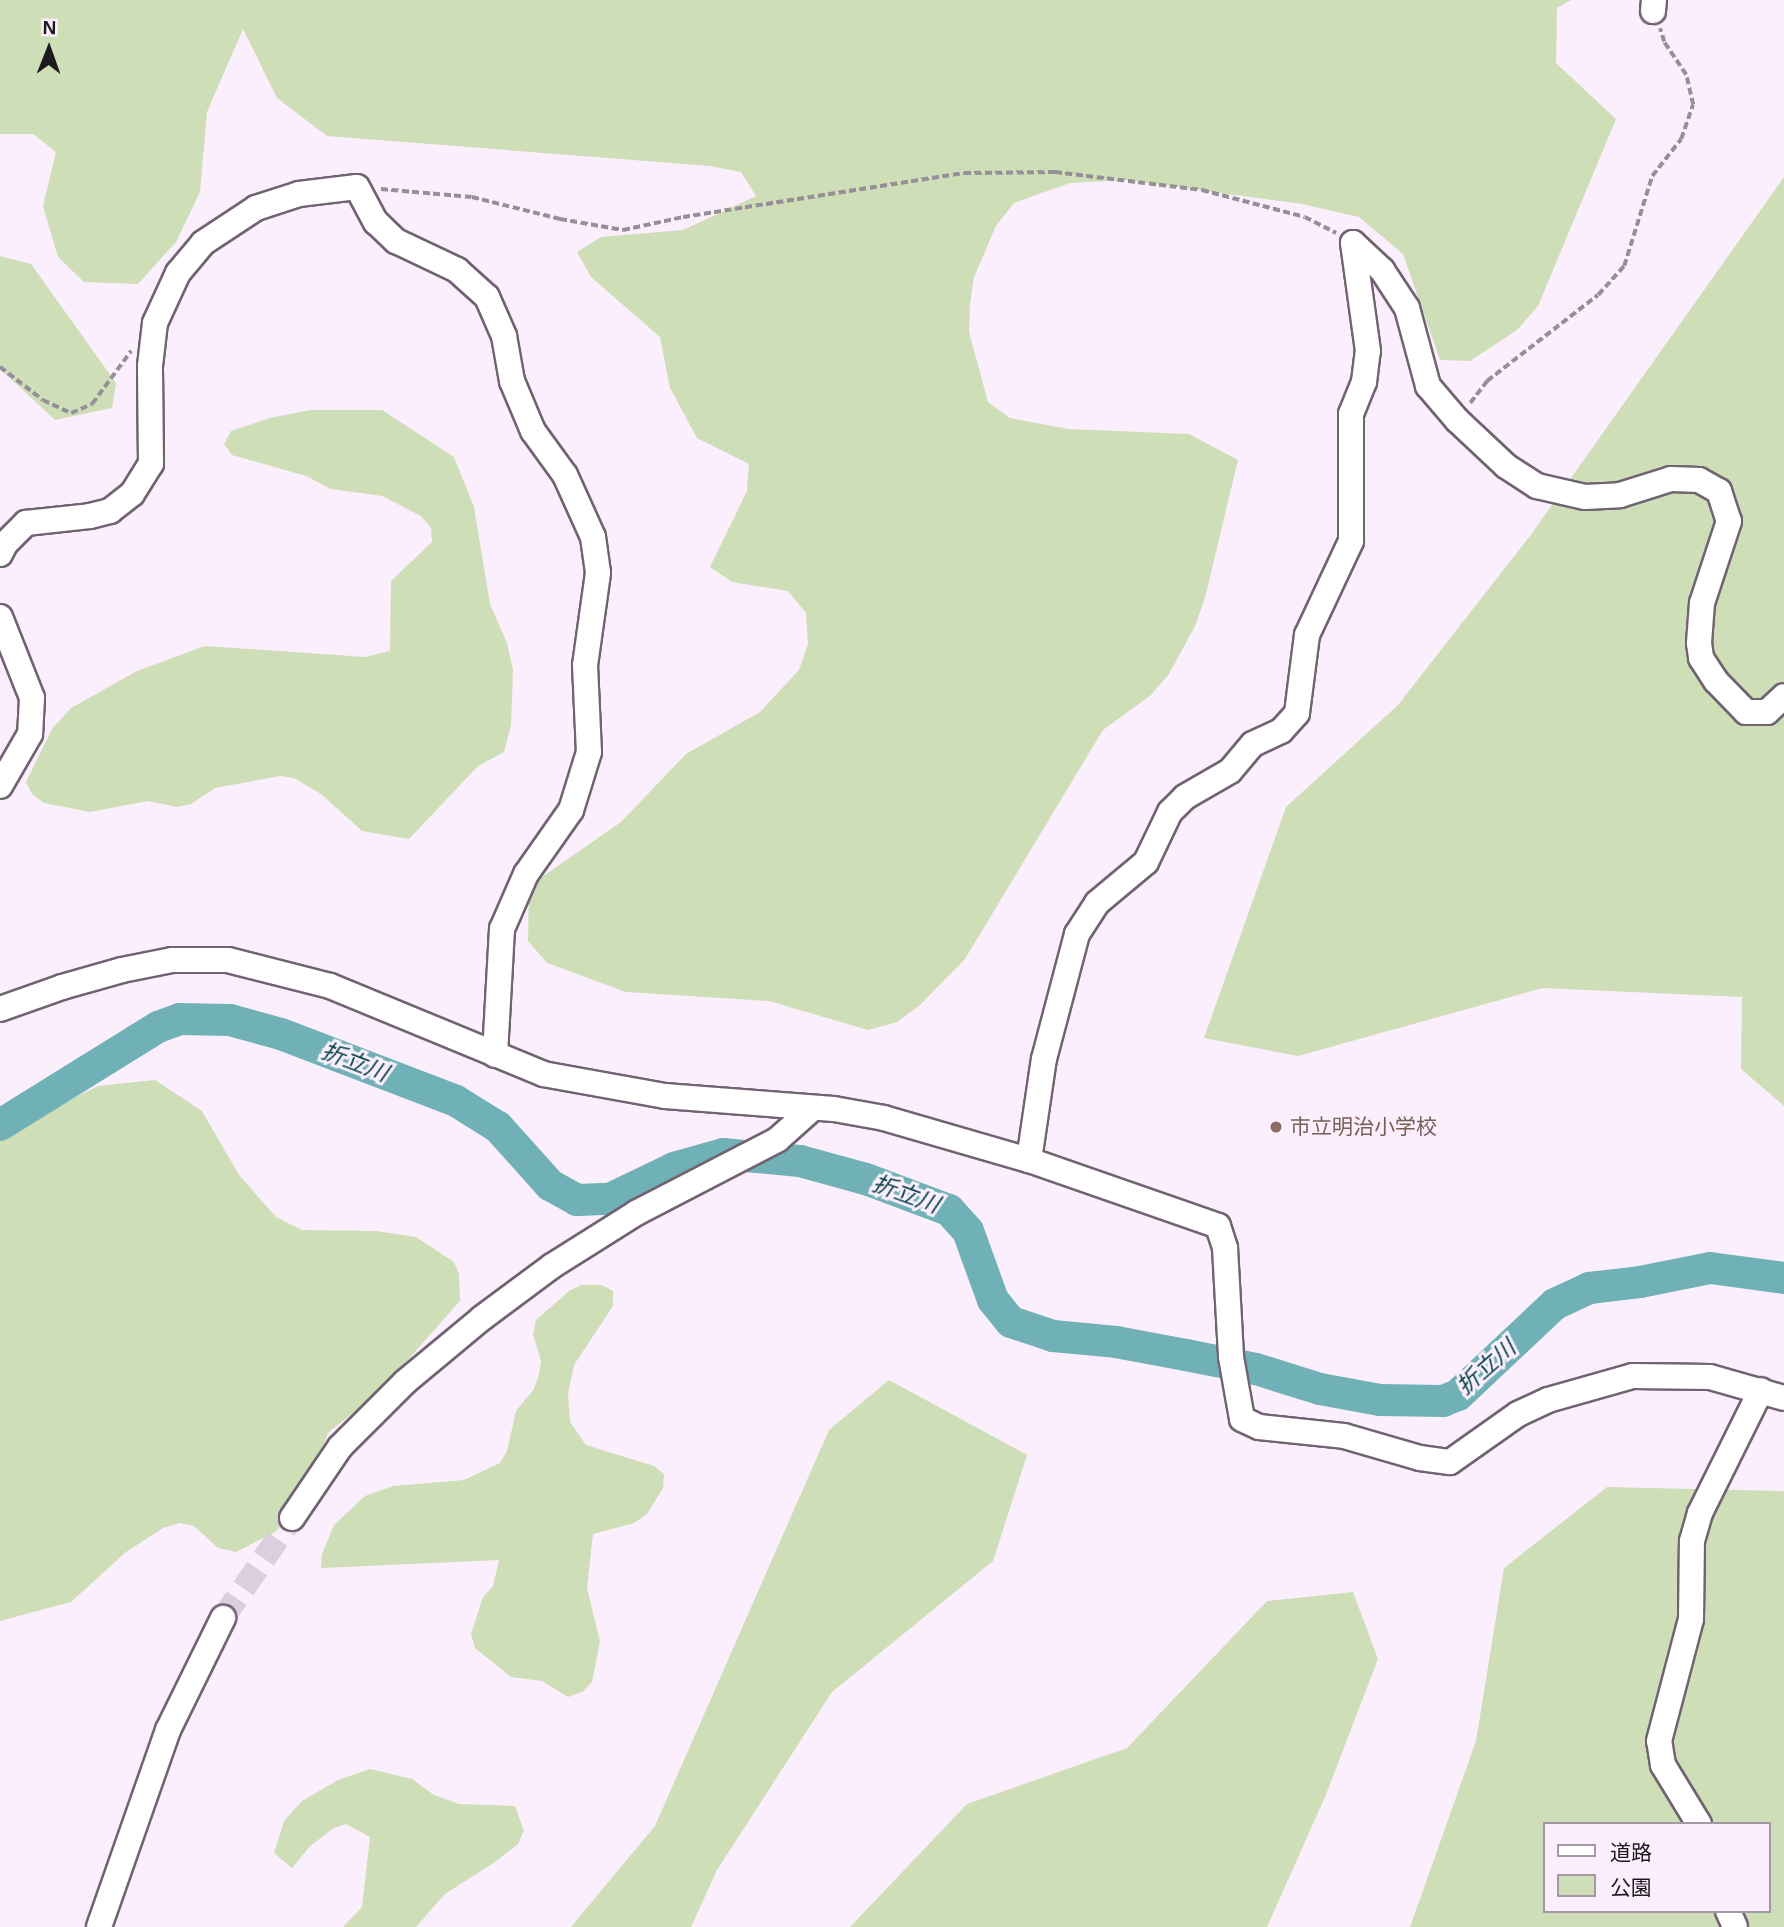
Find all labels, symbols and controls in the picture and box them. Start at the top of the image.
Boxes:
north arrow [14,14,84,84]
text: N [42,17,56,38]
water label: 折立川 [318,1037,392,1087]
place label: 市立明治小学校 [1290,1114,1437,1140]
marker: 市立明治小学校 [1268,1119,1284,1135]
water label: 折立川 [869,1169,943,1219]
water label: 折立川 [1451,1334,1521,1400]
legend [1542,1822,1770,1913]
text: 道路 [1610,1841,1652,1864]
text: 公園 [1610,1876,1652,1899]

